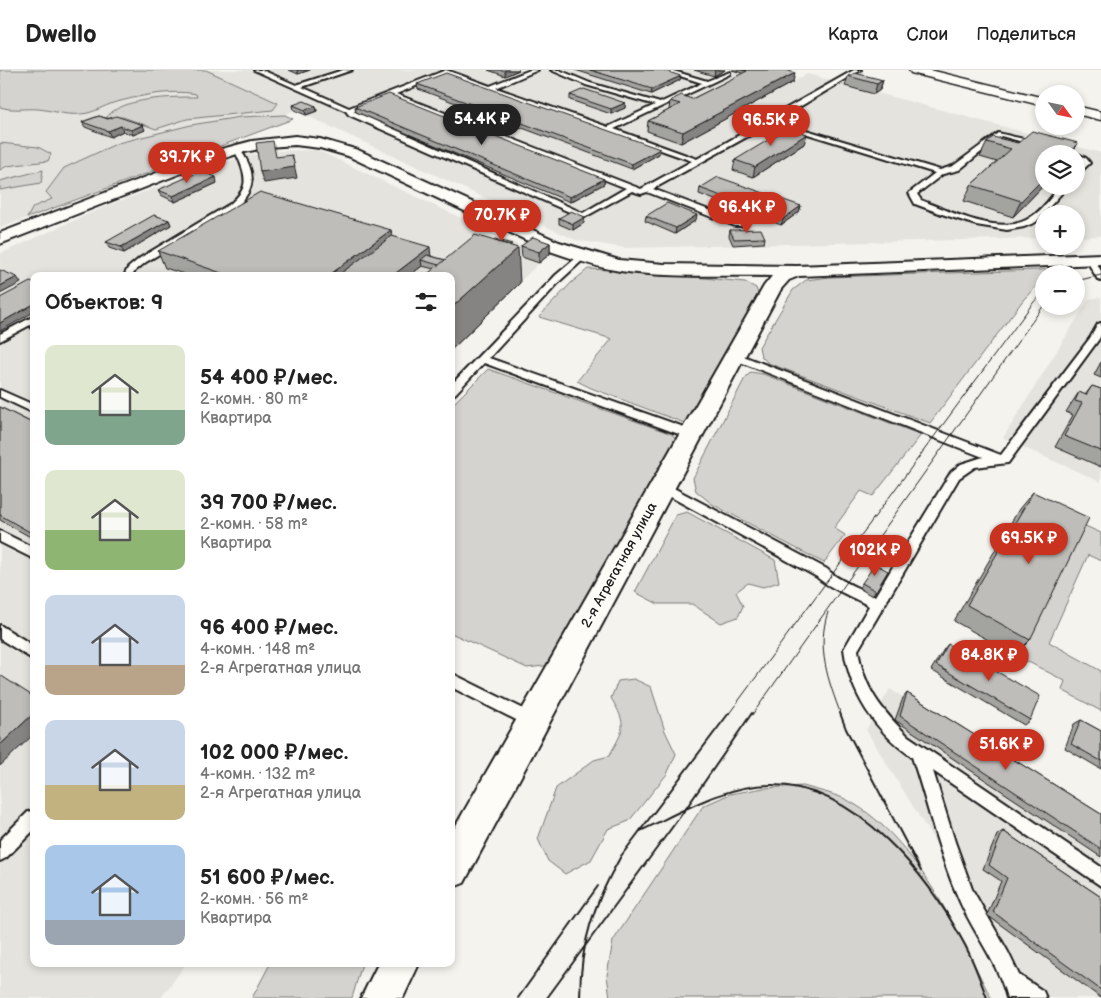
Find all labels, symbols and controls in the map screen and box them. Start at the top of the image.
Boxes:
text: Dwello [25,20,97,49]
text: Карта [828,24,878,45]
text: Слои [906,24,948,45]
text: Поделиться [976,24,1076,45]
north arrow [1035,85,1085,135]
map controls [1035,85,1085,315]
pin: 54.4K ₽ [436,104,528,146]
pin: 96.5K ₽ [725,104,817,147]
text: 54.4K ₽ [454,110,510,129]
text: 96.5K ₽ [743,111,799,130]
pin: 39.7K ₽ [141,142,233,184]
button: layers [1035,145,1085,195]
text: 39.7K ₽ [159,148,215,167]
pin: 96.4K ₽ [701,191,793,234]
text: 96.4K ₽ [719,198,775,217]
pin: 70.7K ₽ [456,200,548,242]
button: + [1035,205,1085,255]
text: 70.7K ₽ [474,206,530,225]
button: − [1035,265,1085,315]
icon: filters [412,288,440,316]
text: Объектов: 9 [45,290,163,315]
icon: home [85,365,145,425]
text: 54 400 ₽/мес. [200,365,338,390]
text: 2-комн. · 80 m² [200,390,308,409]
text: Квартира [200,409,272,428]
icon: home [85,490,145,550]
text: 39 700 ₽/мес. [200,490,337,515]
street label: 2-я Агрегатная улица [577,499,661,631]
text: 2-комн. · 58 m² [200,515,308,534]
pin: 69.5K ₽ [983,522,1075,565]
text: 69.5K ₽ [1001,529,1057,548]
text: Квартира [200,534,272,553]
pin: 102K ₽ [834,534,916,577]
text: 102K ₽ [850,541,900,560]
icon: home [85,615,145,675]
text: 96 400 ₽/мес. [200,615,338,640]
text: 4-комн. · 148 m² [200,640,315,659]
pin: 84.8K ₽ [943,640,1035,682]
text: 84.8K ₽ [961,646,1017,665]
text: 2-я Агрегатная улица [200,659,361,678]
pin: 51.6K ₽ [960,728,1052,771]
text: 51.6K ₽ [979,735,1033,754]
icon: home [85,740,145,800]
text: 102 000 ₽/мес. [200,740,348,765]
text: 4-комн. · 132 m² [200,765,315,784]
text: 2-я Агрегатная улица [200,784,361,803]
icon: home [85,865,145,925]
text: 51 600 ₽/мес. [200,865,334,890]
text: 2-комн. · 56 m² [200,890,308,909]
text: Квартира [200,909,272,928]

